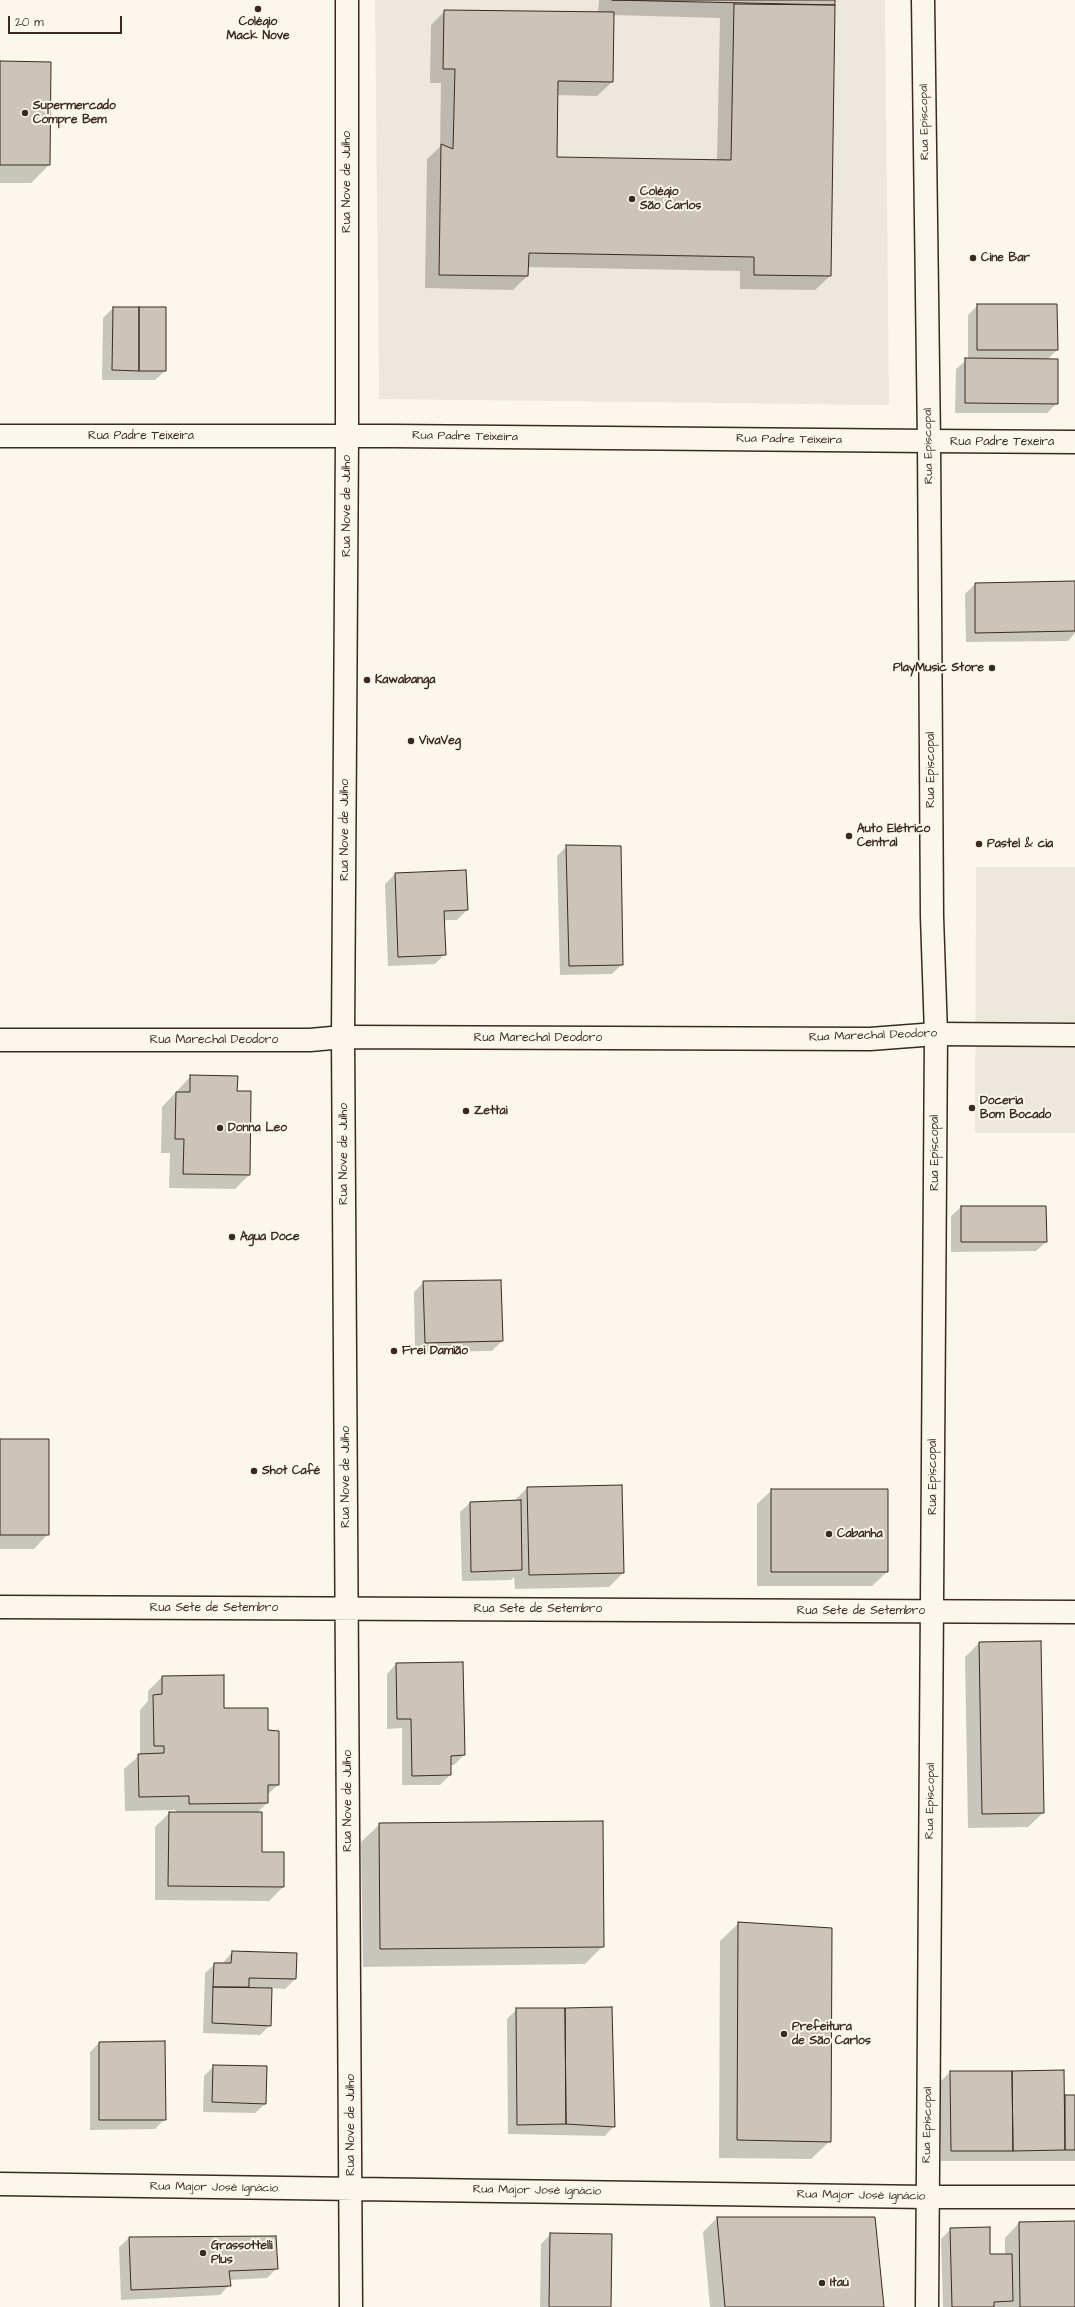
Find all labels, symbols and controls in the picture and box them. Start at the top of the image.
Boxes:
marker: Colégio Mack Nove [253,4,263,14]
scale bar [10,8,124,34]
text: 20 m [15,14,44,31]
place label: Colégio Mack Nove [227,15,289,43]
street label: Rua Episcopal [917,84,933,160]
place label: Supermercado Compre Bem [33,99,116,127]
marker: Supermercado Compre Bem [20,108,30,118]
street label: Rua Nove de Julho [340,131,354,233]
place label: Colégio São Carlos [640,185,701,213]
marker: Colégio São Carlos [627,194,637,204]
place label: Cine Bar [981,251,1030,265]
marker: Cine Bar [968,253,978,263]
street label: Rua Episcopal [921,408,937,484]
street label: Rua Padre Teixeira [88,429,194,443]
street label: Rua Padre Teixeira [412,429,518,445]
street label: Rua Padre Teixeira [736,432,842,448]
street label: Rua Padre Texeira [950,435,1054,449]
street label: Rua Nove de Julho [340,455,354,557]
place label: PlayMusic Store [893,661,984,675]
marker: PlayMusic Store [987,663,997,673]
place label: Kawabanga [375,673,435,687]
marker: Kawabanga [362,675,372,685]
street label: Rua Episcopal [924,732,938,808]
place label: VivaVeg [419,734,461,748]
marker: VivaVeg [406,736,416,746]
street label: Rua Nove de Julho [338,779,352,881]
place label: Auto Elétrico Central [857,822,930,850]
marker: Auto Elétrico Central [844,831,854,841]
place label: Pastel & cia [987,837,1053,851]
marker: Pastel & cia [974,839,984,849]
street label: Rua Marechal Deodoro [809,1027,937,1045]
street label: Rua Marechal Deodoro [474,1031,602,1045]
street label: Rua Marechal Deodoro [150,1033,278,1047]
place label: Doceria Bom Bocado [980,1094,1051,1122]
street label: Rua Nove de Julho [337,1103,351,1205]
marker: Doceria Bom Bocado [967,1103,977,1113]
place label: Zettai [474,1104,508,1118]
marker: Zettai [461,1106,471,1116]
street label: Rua Episcopal [928,1115,942,1191]
place label: Donna Leo [228,1121,287,1135]
marker: Donna Leo [215,1123,225,1133]
place label: Agua Doce [240,1230,299,1244]
marker: Agua Doce [227,1232,237,1242]
place label: Frei Damião [402,1344,468,1358]
marker: Frei Damião [389,1346,399,1356]
street label: Rua Nove de Julho [339,1426,353,1528]
street label: Rua Episcopal [926,1439,940,1515]
place label: Shot Café [262,1464,320,1478]
marker: Shot Café [249,1466,259,1476]
place label: Cabanha [837,1527,882,1541]
marker: Cabanha [824,1529,834,1539]
street label: Rua Sete de Setembro [150,1601,278,1615]
street label: Rua Sete de Setembro [474,1602,602,1616]
street label: Rua Sete de Setembro [797,1604,925,1618]
street label: Rua Nove de Julho [341,1750,355,1852]
street label: Rua Episcopal [923,1763,939,1839]
place label: Prefeitura de São Carlos [792,2020,871,2048]
marker: Prefeitura de São Carlos [779,2029,789,2039]
street label: Rua Nove de Julho [344,2074,358,2176]
street label: Rua Episcopal [920,2087,936,2163]
street label: Rua Major José Ignácio [150,2180,278,2196]
street label: Rua Major José Ignácio [473,2183,601,2199]
street label: Rua Major José Ignácio [797,2188,925,2204]
place label: Grassottelli Plus [211,2239,273,2267]
marker: Grassottelli Plus [198,2248,208,2258]
place label: Itaú [830,2276,849,2290]
marker: Itaú [817,2278,827,2288]

